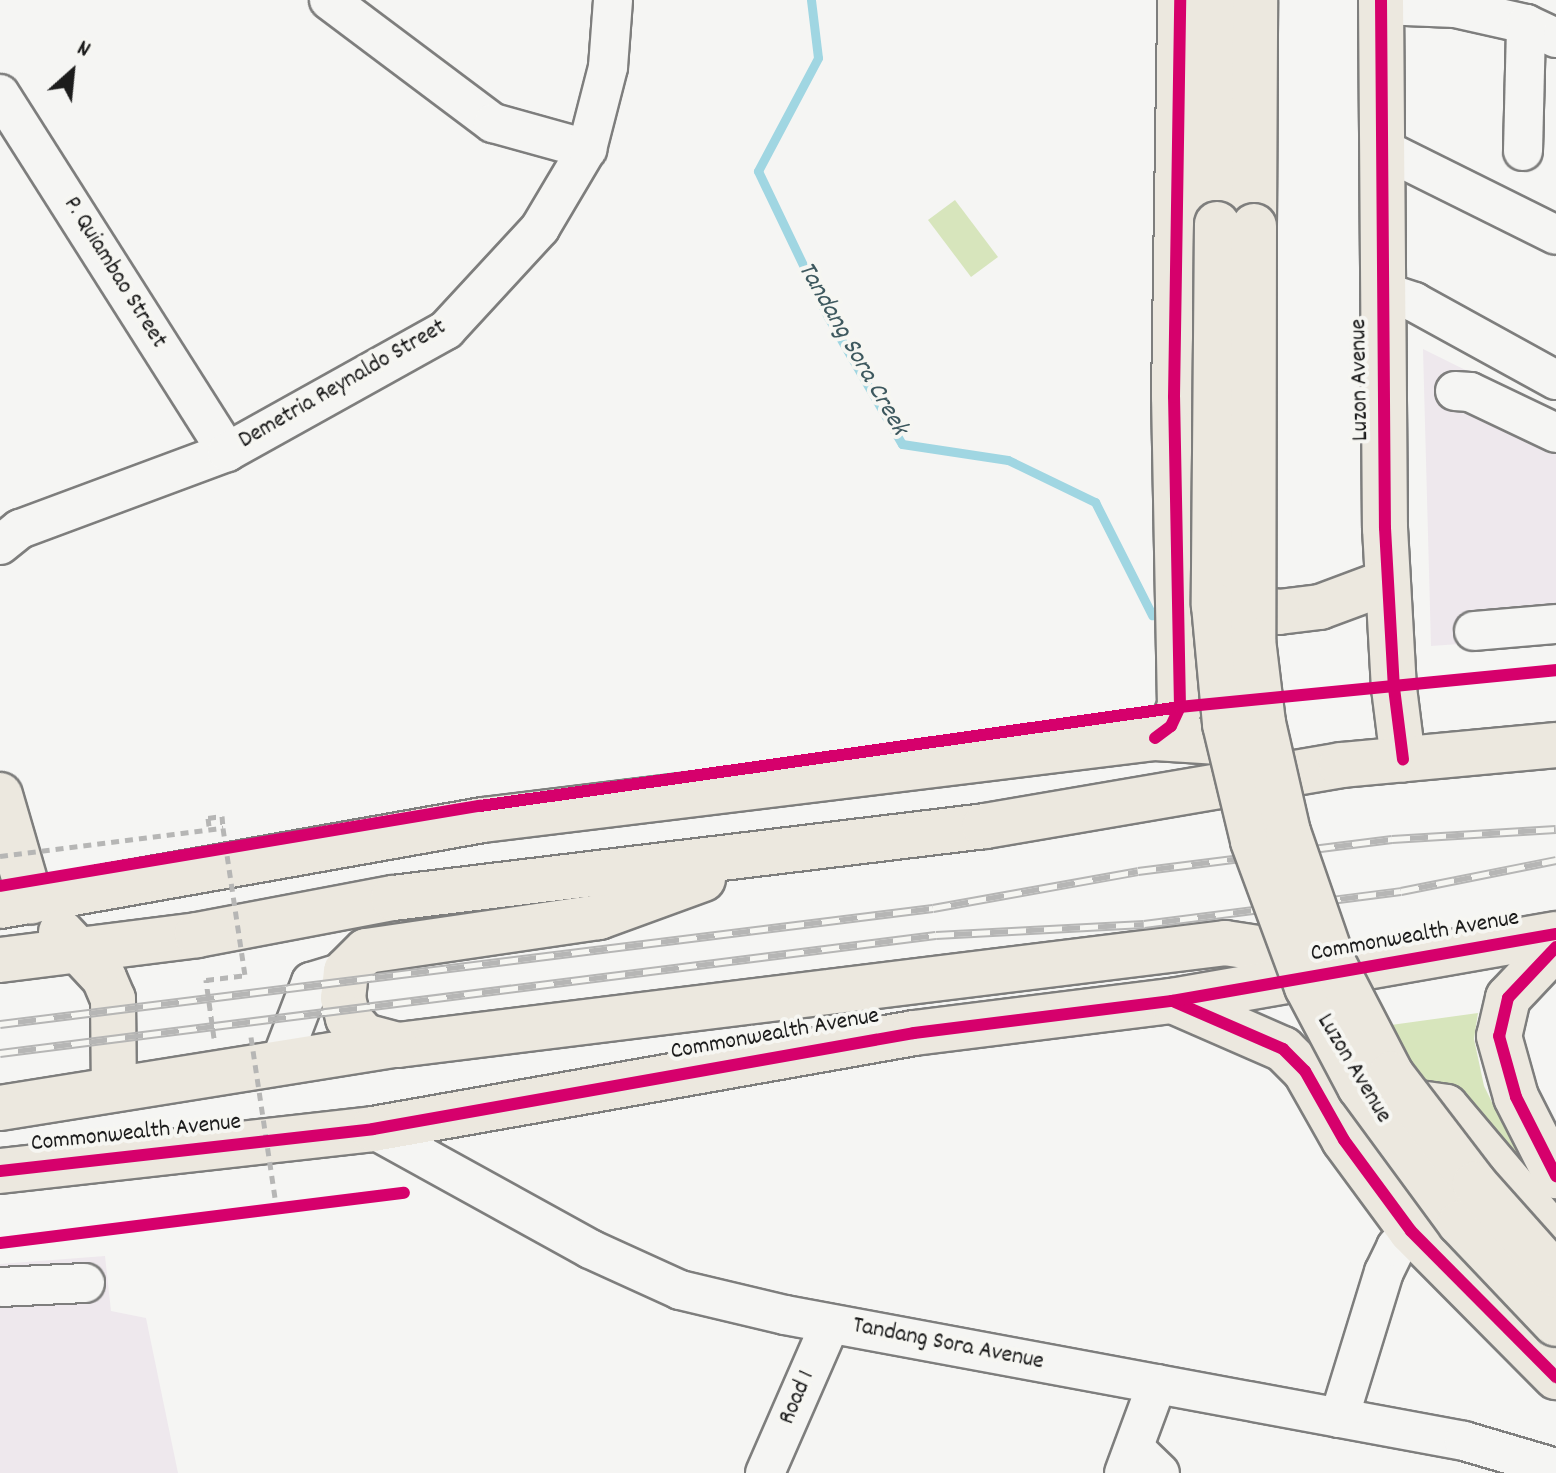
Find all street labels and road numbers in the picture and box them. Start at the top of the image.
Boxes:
street label: P. Quiambao Street [56,192,172,354]
street label: Demetria Reynaldo Street [234,314,452,456]
street label: Luzon Avenue [1346,319,1376,441]
street label: Commonwealth Avenue [1308,904,1522,970]
street label: Commonwealth Avenue [668,1002,882,1068]
street label: Luzon Avenue [1309,1009,1397,1129]
street label: Commonwealth Avenue [29,1109,243,1159]
street label: Tandang Sora Avenue [850,1312,1046,1378]
street label: Road 1 [774,1367,822,1429]

